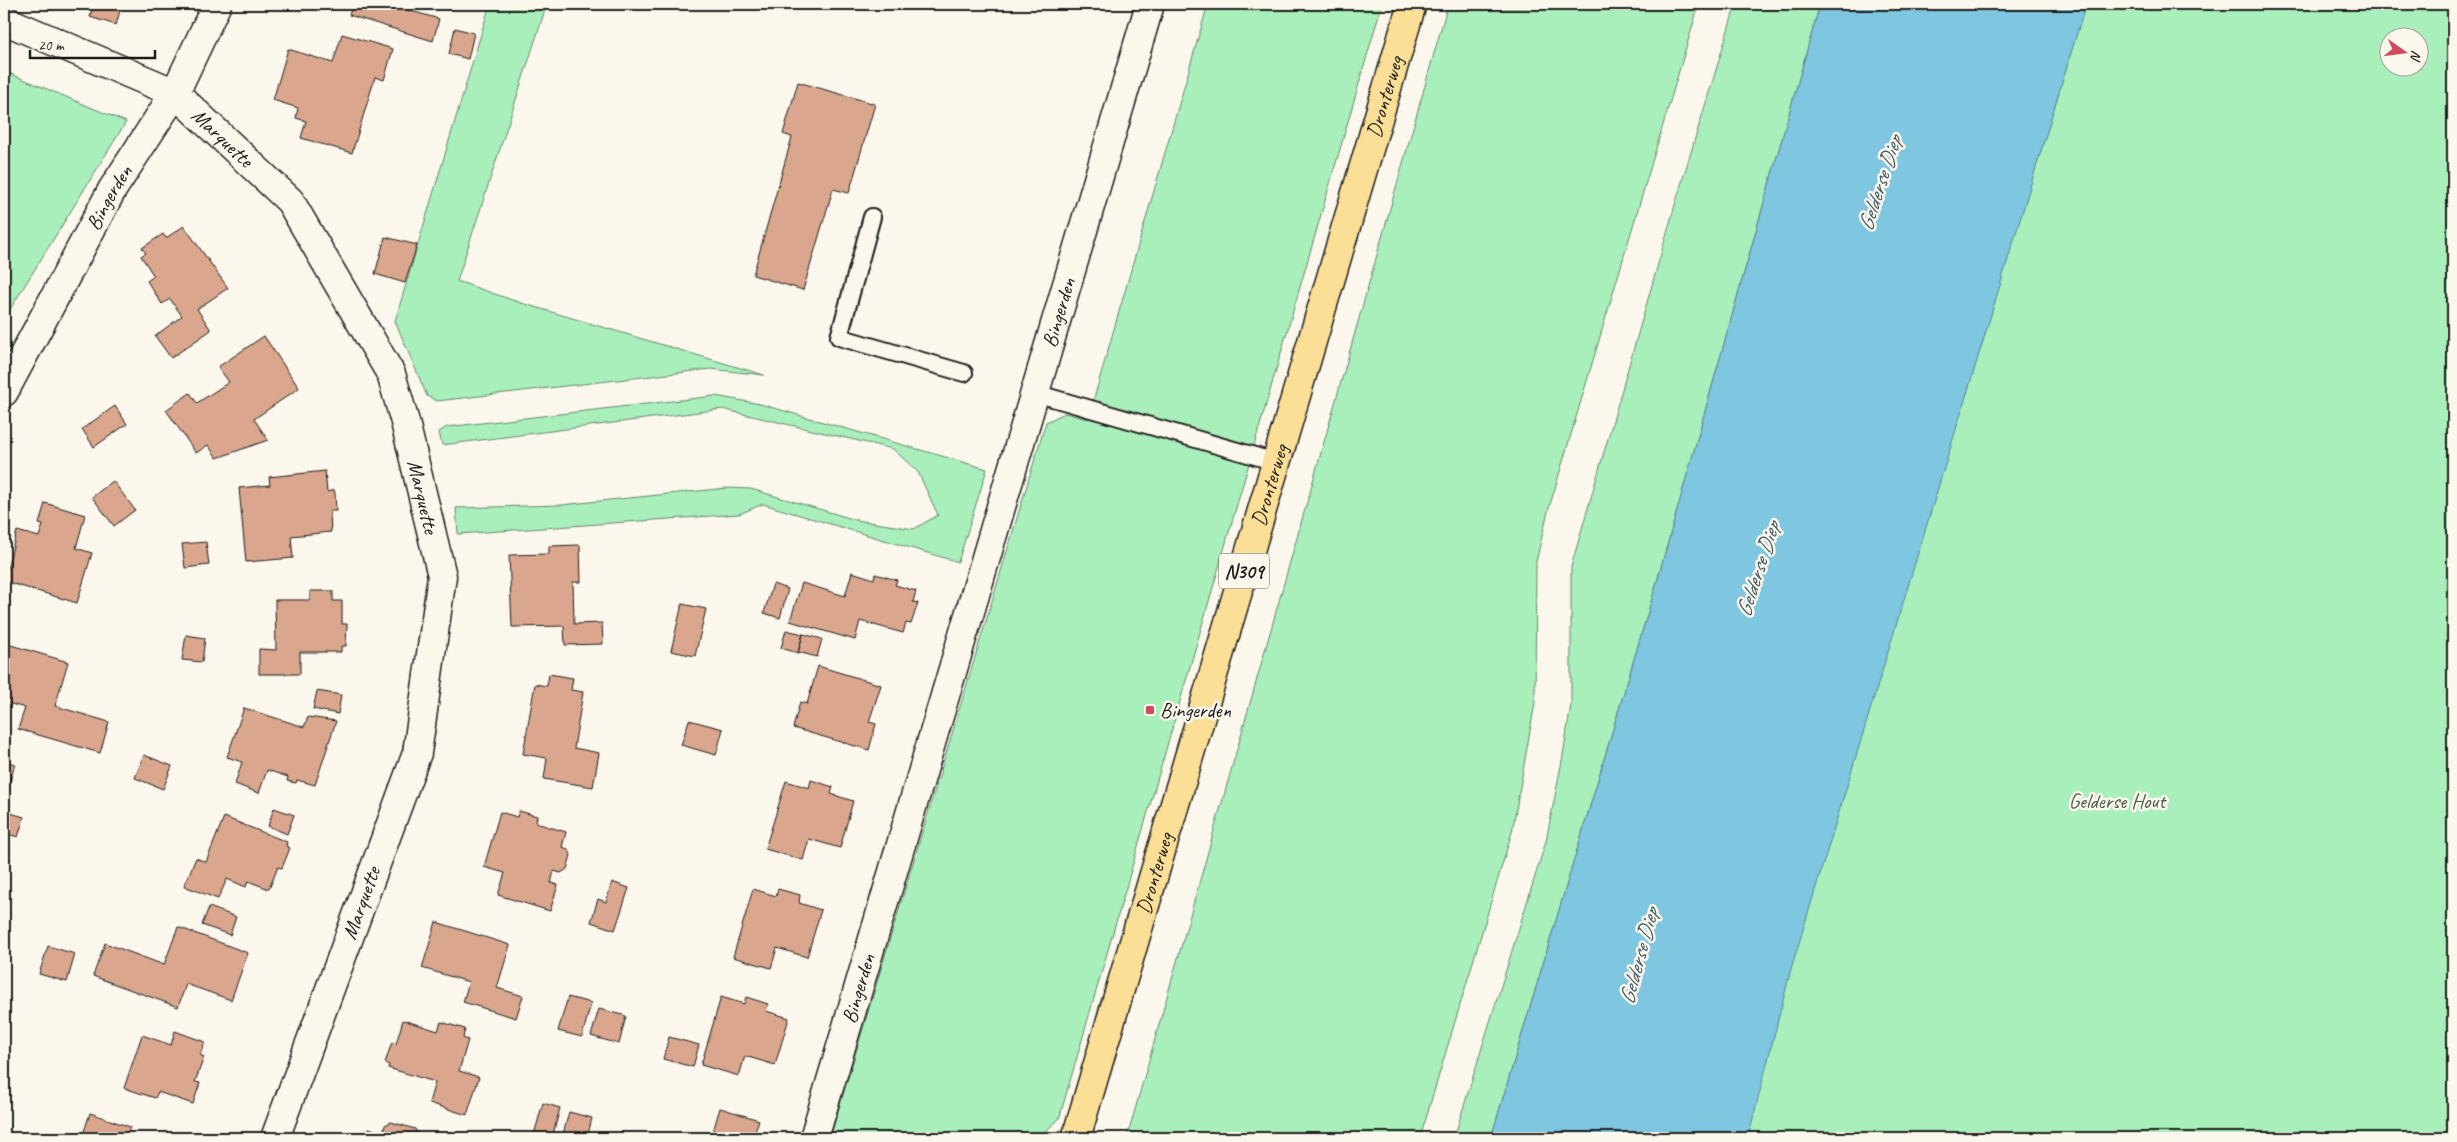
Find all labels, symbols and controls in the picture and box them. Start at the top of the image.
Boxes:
scale bar [30,28,155,60]
north arrow [2380,28,2430,78]
text: 20 m [38,36,65,55]
text: N [2406,49,2425,64]
street label: Dronterweg [1360,52,1409,140]
street label: Marquette [186,102,260,174]
water label: Gelderse Diep [1851,129,1910,234]
street label: Bingerden [80,159,138,235]
street label: Bingerden [1036,274,1081,350]
street label: Dronterweg [1245,440,1294,529]
street label: Marquette [402,457,445,539]
water label: Gelderse Diep [1729,515,1788,620]
road number: N309 [1219,554,1269,588]
place label: Bingerden [1160,697,1231,723]
marker: Bingerden [1144,704,1156,716]
park label: Gelderse Hout [2069,788,2167,814]
street label: Dronterweg [1130,828,1179,917]
street label: Marquette [336,861,387,943]
water label: Gelderse Diep [1613,902,1666,1007]
street label: Bingerden [836,950,881,1026]

